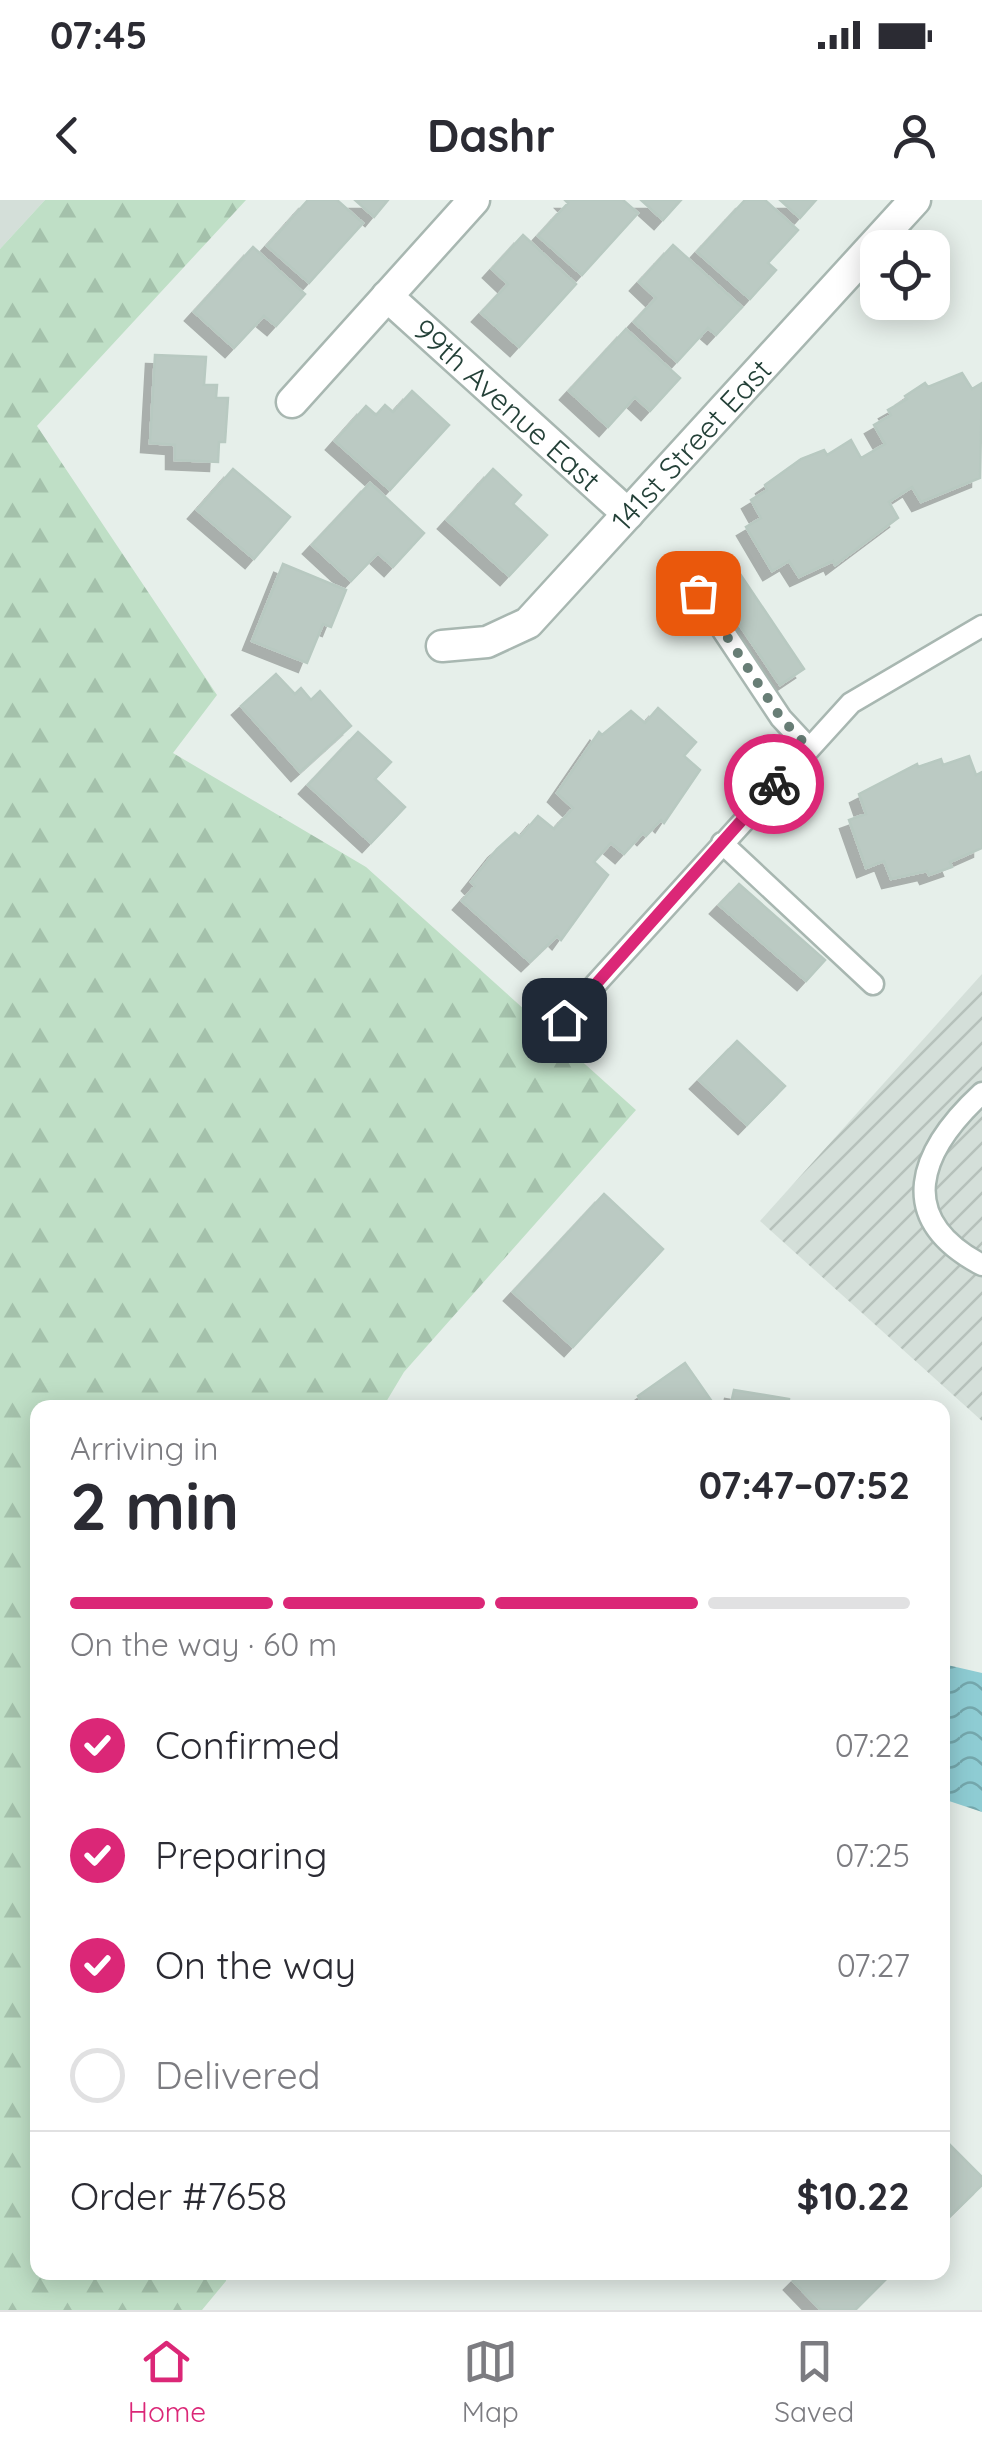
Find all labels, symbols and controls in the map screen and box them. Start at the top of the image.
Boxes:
text: 07:45 [50,11,147,59]
text: Dashr [427,107,555,163]
icon: back [40,108,95,163]
icon: person [887,108,942,163]
map controls [860,230,950,320]
button: locate [860,230,950,320]
street label: 99th Avenue East [406,310,609,499]
street label: 141st Street East [603,351,779,539]
pin [656,551,741,636]
icon: bag [671,566,726,621]
courier [724,734,824,834]
icon: bike [747,757,802,812]
pin [522,978,607,1063]
icon: home [537,993,592,1048]
text: Arriving in [70,1428,219,1468]
text: 07:47–07:52 [699,1461,910,1509]
text: 2 min [70,1465,239,1546]
text: On the way · 60 m [70,1624,337,1664]
icon: check [70,1718,125,1773]
text: Confirmed [155,1721,340,1769]
text: 07:22 [835,1725,910,1765]
icon: check [70,1828,125,1883]
text: Preparing [155,1831,327,1879]
text: 07:25 [835,1835,910,1875]
icon: check [70,1938,125,1993]
text: On the way [155,1941,356,1989]
text: 07:27 [837,1945,910,1985]
text: Delivered [155,2051,321,2099]
text: Order #7658 [70,2172,287,2220]
text: $10.22 [796,2172,910,2220]
tab: Home [128,2334,206,2429]
tab: Map [462,2334,519,2429]
tab: Saved [774,2334,854,2429]

